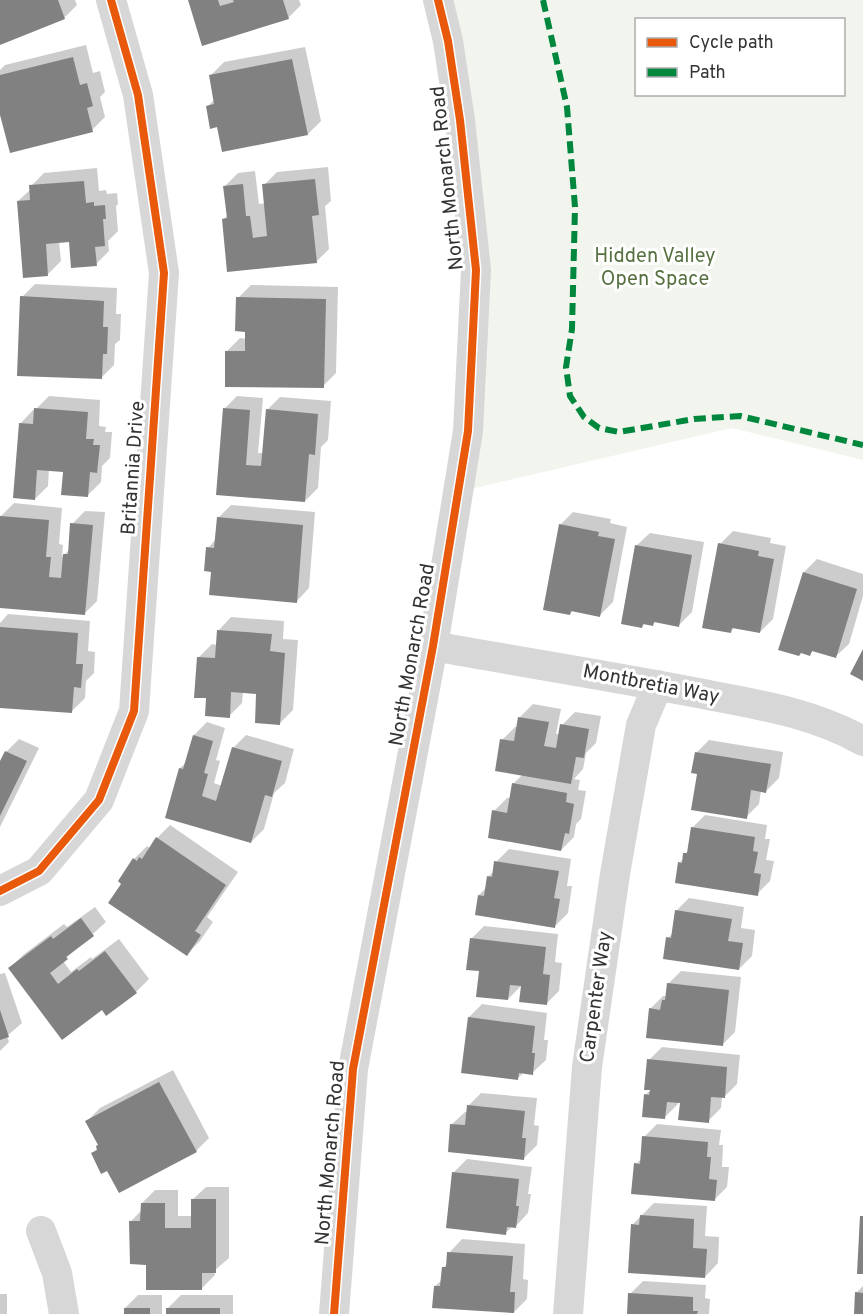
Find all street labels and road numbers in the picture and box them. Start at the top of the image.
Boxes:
street label: North Monarch Road [425,84,471,272]
street label: Britannia Drive [116,400,152,536]
street label: North Monarch Road [384,561,442,749]
street label: Montbretia Way [580,659,722,711]
street label: Carpenter Way [575,929,619,1065]
street label: North Monarch Road [310,1060,352,1246]

